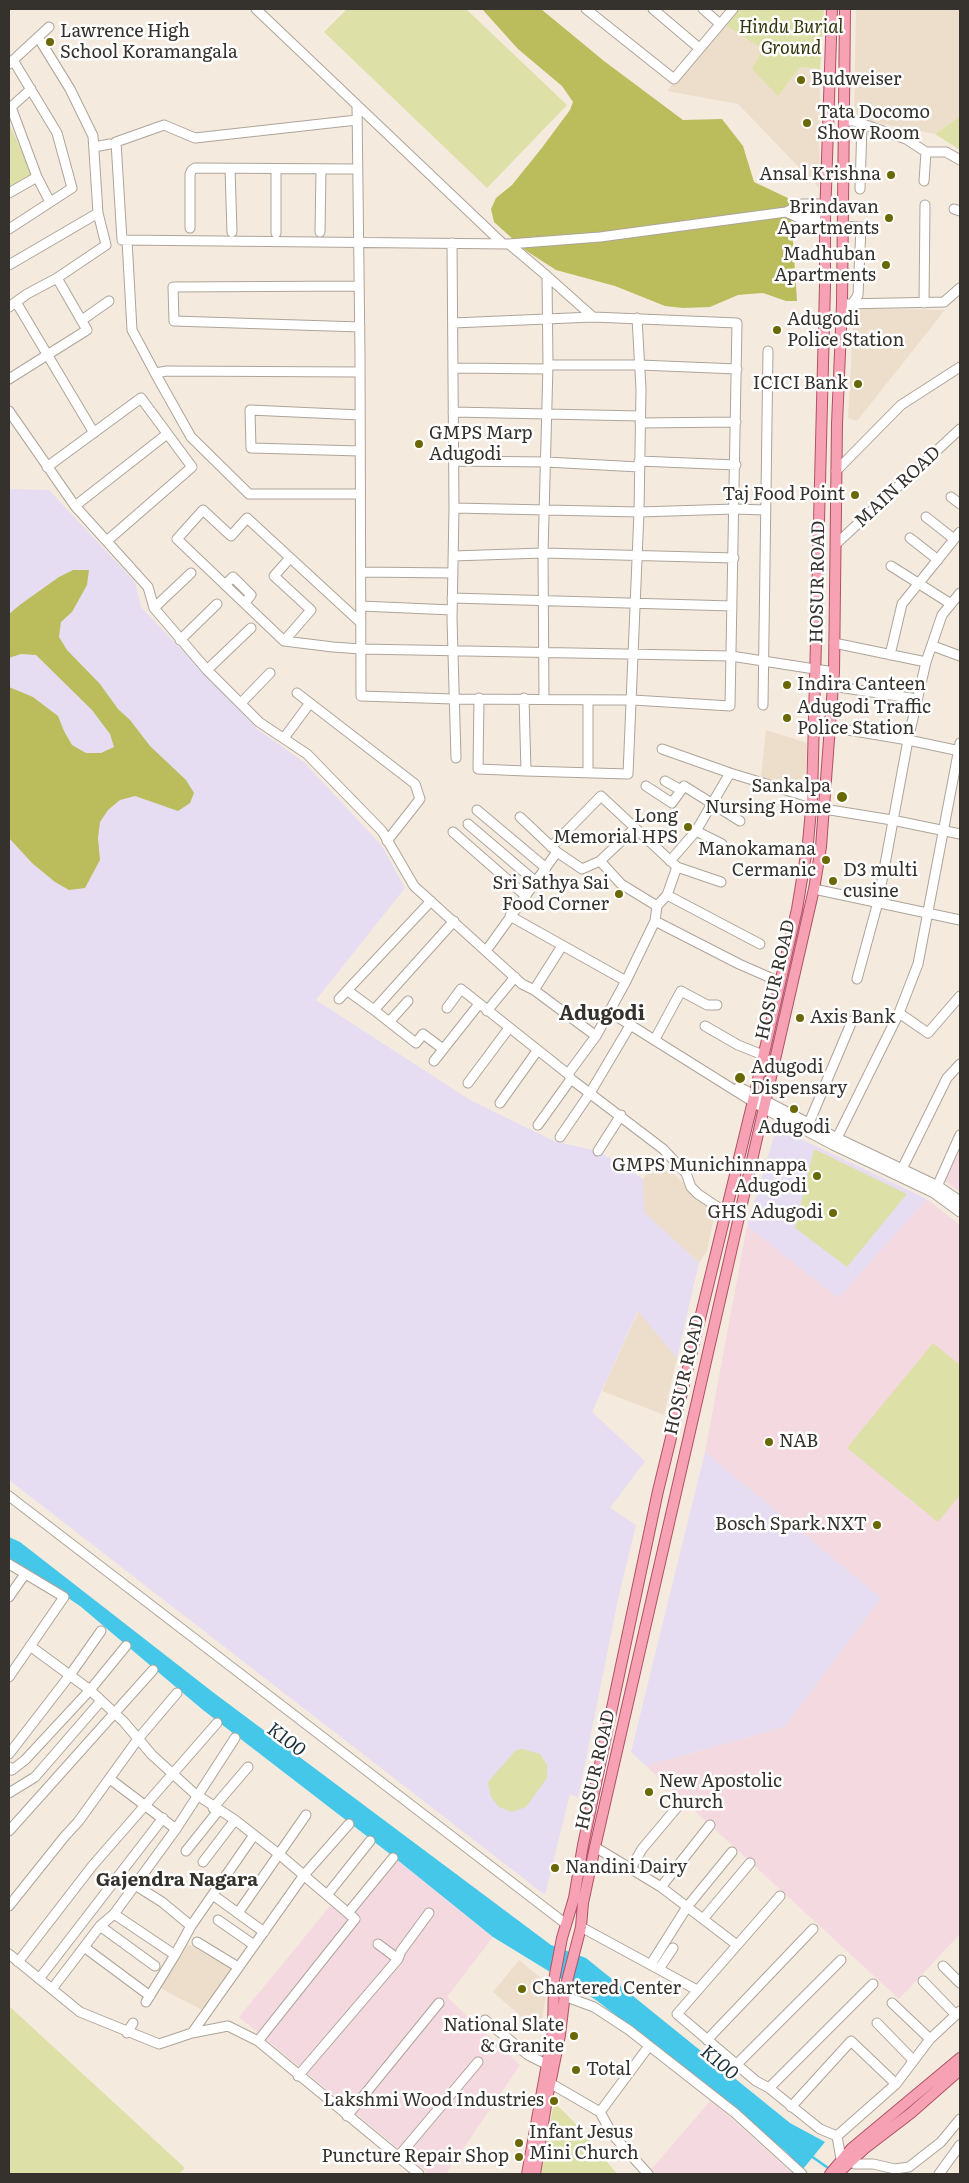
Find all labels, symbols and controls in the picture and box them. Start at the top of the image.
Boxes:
park label: Hindu Burial Ground [739,17,843,59]
place label: Lawrence High School Koramangala [60,21,238,64]
marker: Lawrence High School Koramangala [44,36,56,48]
place label: Budweiser [811,69,901,91]
marker: Budweiser [795,74,807,86]
place label: Tata Docomo Show Room [817,102,930,144]
marker: Tata Docomo Show Room [801,117,813,129]
place label: Ansal Krishna [759,164,881,186]
marker: Ansal Krishna [885,169,897,181]
place label: Brindavan Apartments [777,197,879,240]
marker: Brindavan Apartments [883,212,895,224]
place label: Madhuban Apartments [774,244,876,286]
marker: Madhuban Apartments [880,259,892,271]
place label: Adugodi Police Station [787,309,904,352]
marker: Adugodi Police Station [771,324,783,336]
place label: ICICI Bank [753,373,848,395]
marker: ICICI Bank [852,378,864,390]
place label: GMPS Marp Adugodi [429,423,533,466]
marker: GMPS Marp Adugodi [413,438,425,450]
street label: MAIN ROAD [851,442,945,532]
place label: Taj Food Point [722,484,845,506]
marker: Taj Food Point [849,489,861,501]
street label: HOSUR ROAD [806,520,830,644]
place label: Indira Canteen [797,674,926,696]
marker: Indira Canteen [781,679,793,691]
place label: Adugodi Traffic Police Station [797,697,931,740]
marker: Adugodi Traffic Police Station [781,712,793,724]
place label: Sankalpa Nursing Home [705,776,831,819]
marker: Sankalpa Nursing Home [835,790,849,804]
place label: Long Memorial HPS [553,806,678,849]
marker: Long Memorial HPS [682,821,694,833]
place label: Manokamana Cermanic [698,839,816,882]
marker: Manokamana Cermanic [820,854,832,866]
place label: D3 multi cusine [843,860,918,902]
place label: Sri Sathya Sai Food Corner [493,873,609,916]
marker: D3 multi cusine [827,875,839,887]
marker: Sri Sathya Sai Food Corner [613,888,625,900]
street label: HOSUR ROAD [752,918,800,1042]
district label: Adugodi [559,1002,645,1026]
place label: Axis Bank [810,1007,895,1029]
marker: Axis Bank [794,1012,806,1024]
place label: Adugodi Dispensary [751,1057,847,1100]
marker: Adugodi Dispensary [733,1071,747,1085]
marker: Adugodi [788,1103,800,1115]
place label: Adugodi [758,1117,830,1139]
place label: GMPS Munichinnappa Adugodi [612,1155,807,1198]
marker: GMPS Munichinnappa Adugodi [811,1170,823,1182]
place label: GHS Adugodi [707,1202,823,1224]
marker: GHS Adugodi [827,1207,839,1219]
street label: HOSUR ROAD [661,1313,709,1437]
place label: NAB [779,1431,818,1453]
marker: NAB [763,1436,775,1448]
place label: Bosch Spark.NXT [715,1514,867,1536]
marker: Bosch Spark.NXT [871,1519,883,1531]
street label: HOSUR ROAD [572,1708,620,1832]
water label: K100 [262,1718,310,1762]
place label: New Apostolic Church [659,1771,782,1814]
marker: New Apostolic Church [643,1786,655,1798]
place label: Nandini Dairy [565,1857,687,1879]
marker: Nandini Dairy [549,1862,561,1874]
district label: Gajendra Nagara [96,1869,258,1891]
place label: Chartered Center [532,1978,681,2000]
marker: Chartered Center [516,1983,528,1995]
place label: National Slate & Granite [443,2015,564,2058]
marker: National Slate & Granite [568,2030,580,2042]
water label: K100 [696,2041,742,2085]
place label: Total [586,2059,631,2081]
marker: Total [570,2064,582,2076]
place label: Lakshmi Wood Industries [323,2090,544,2112]
marker: Lakshmi Wood Industries [548,2095,560,2107]
place label: Infant Jesus Mini Church [529,2122,639,2164]
marker: Infant Jesus Mini Church [513,2137,525,2149]
place label: Puncture Repair Shop [322,2146,509,2168]
marker: Puncture Repair Shop [513,2151,525,2163]

